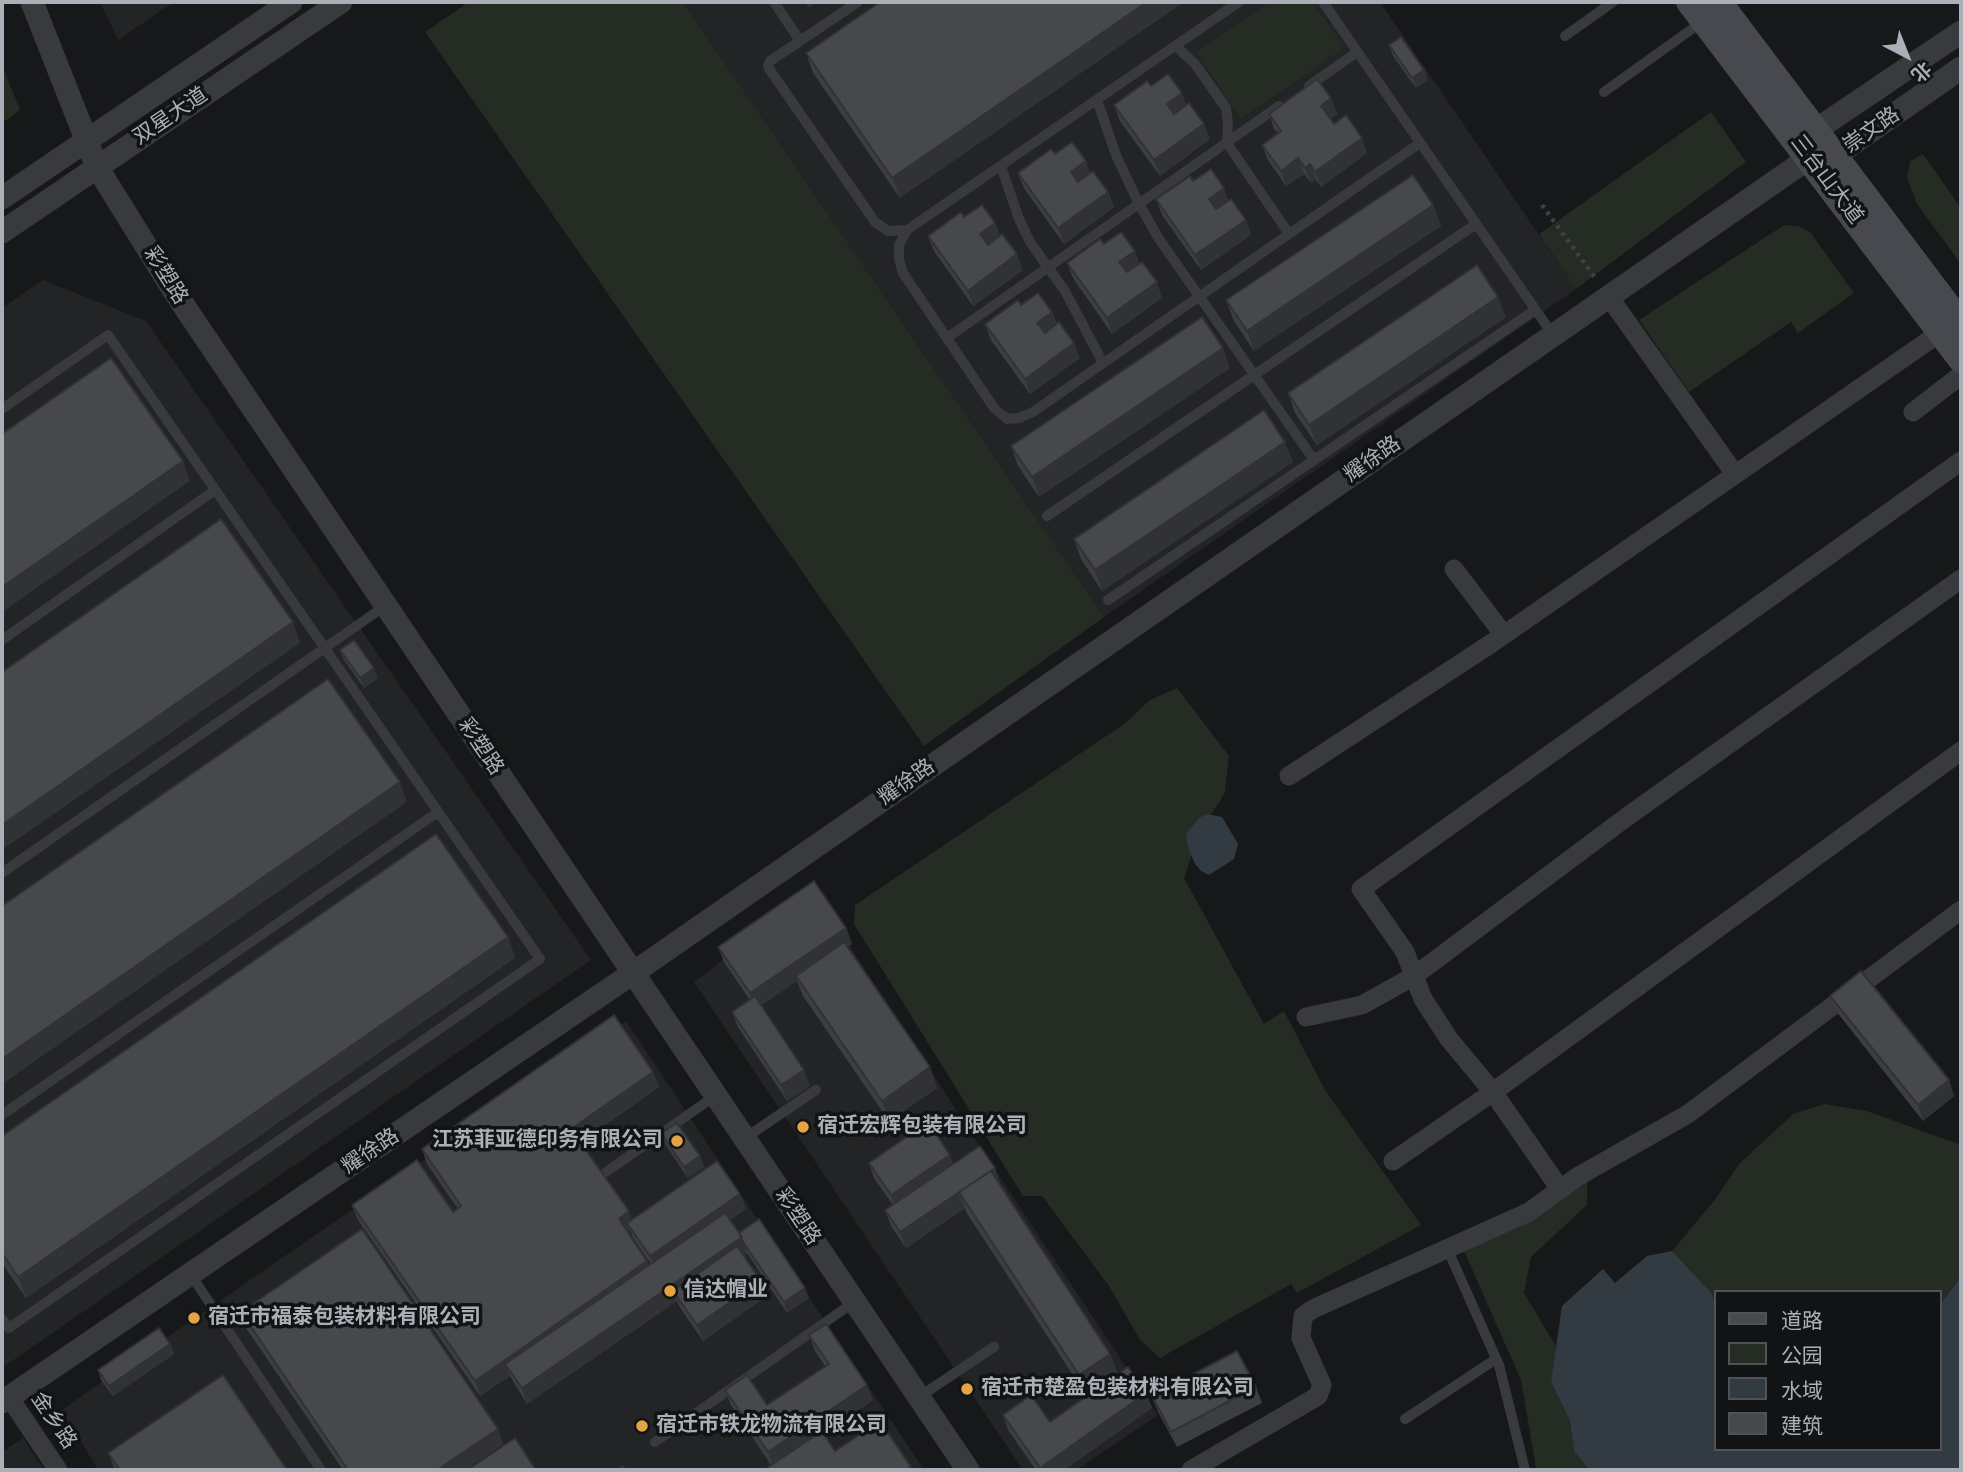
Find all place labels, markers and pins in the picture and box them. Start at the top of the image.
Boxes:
place label: 宿迁宏辉包装有限公司 [817,1114,1027,1140]
marker: 宿迁宏辉包装有限公司 [795,1119,811,1135]
place label: 江苏菲亚德印务有限公司 [432,1128,663,1154]
marker: 江苏菲亚德印务有限公司 [669,1133,685,1149]
place label: 信达帽业 [684,1278,768,1304]
marker: 信达帽业 [662,1283,678,1299]
place label: 宿迁市福泰包装材料有限公司 [208,1305,481,1331]
marker: 宿迁市福泰包装材料有限公司 [186,1310,202,1326]
place label: 宿迁市楚盈包装材料有限公司 [981,1376,1254,1402]
marker: 宿迁市楚盈包装材料有限公司 [959,1381,975,1397]
place label: 宿迁市铁龙物流有限公司 [656,1413,887,1439]
marker: 宿迁市铁龙物流有限公司 [634,1418,650,1434]

